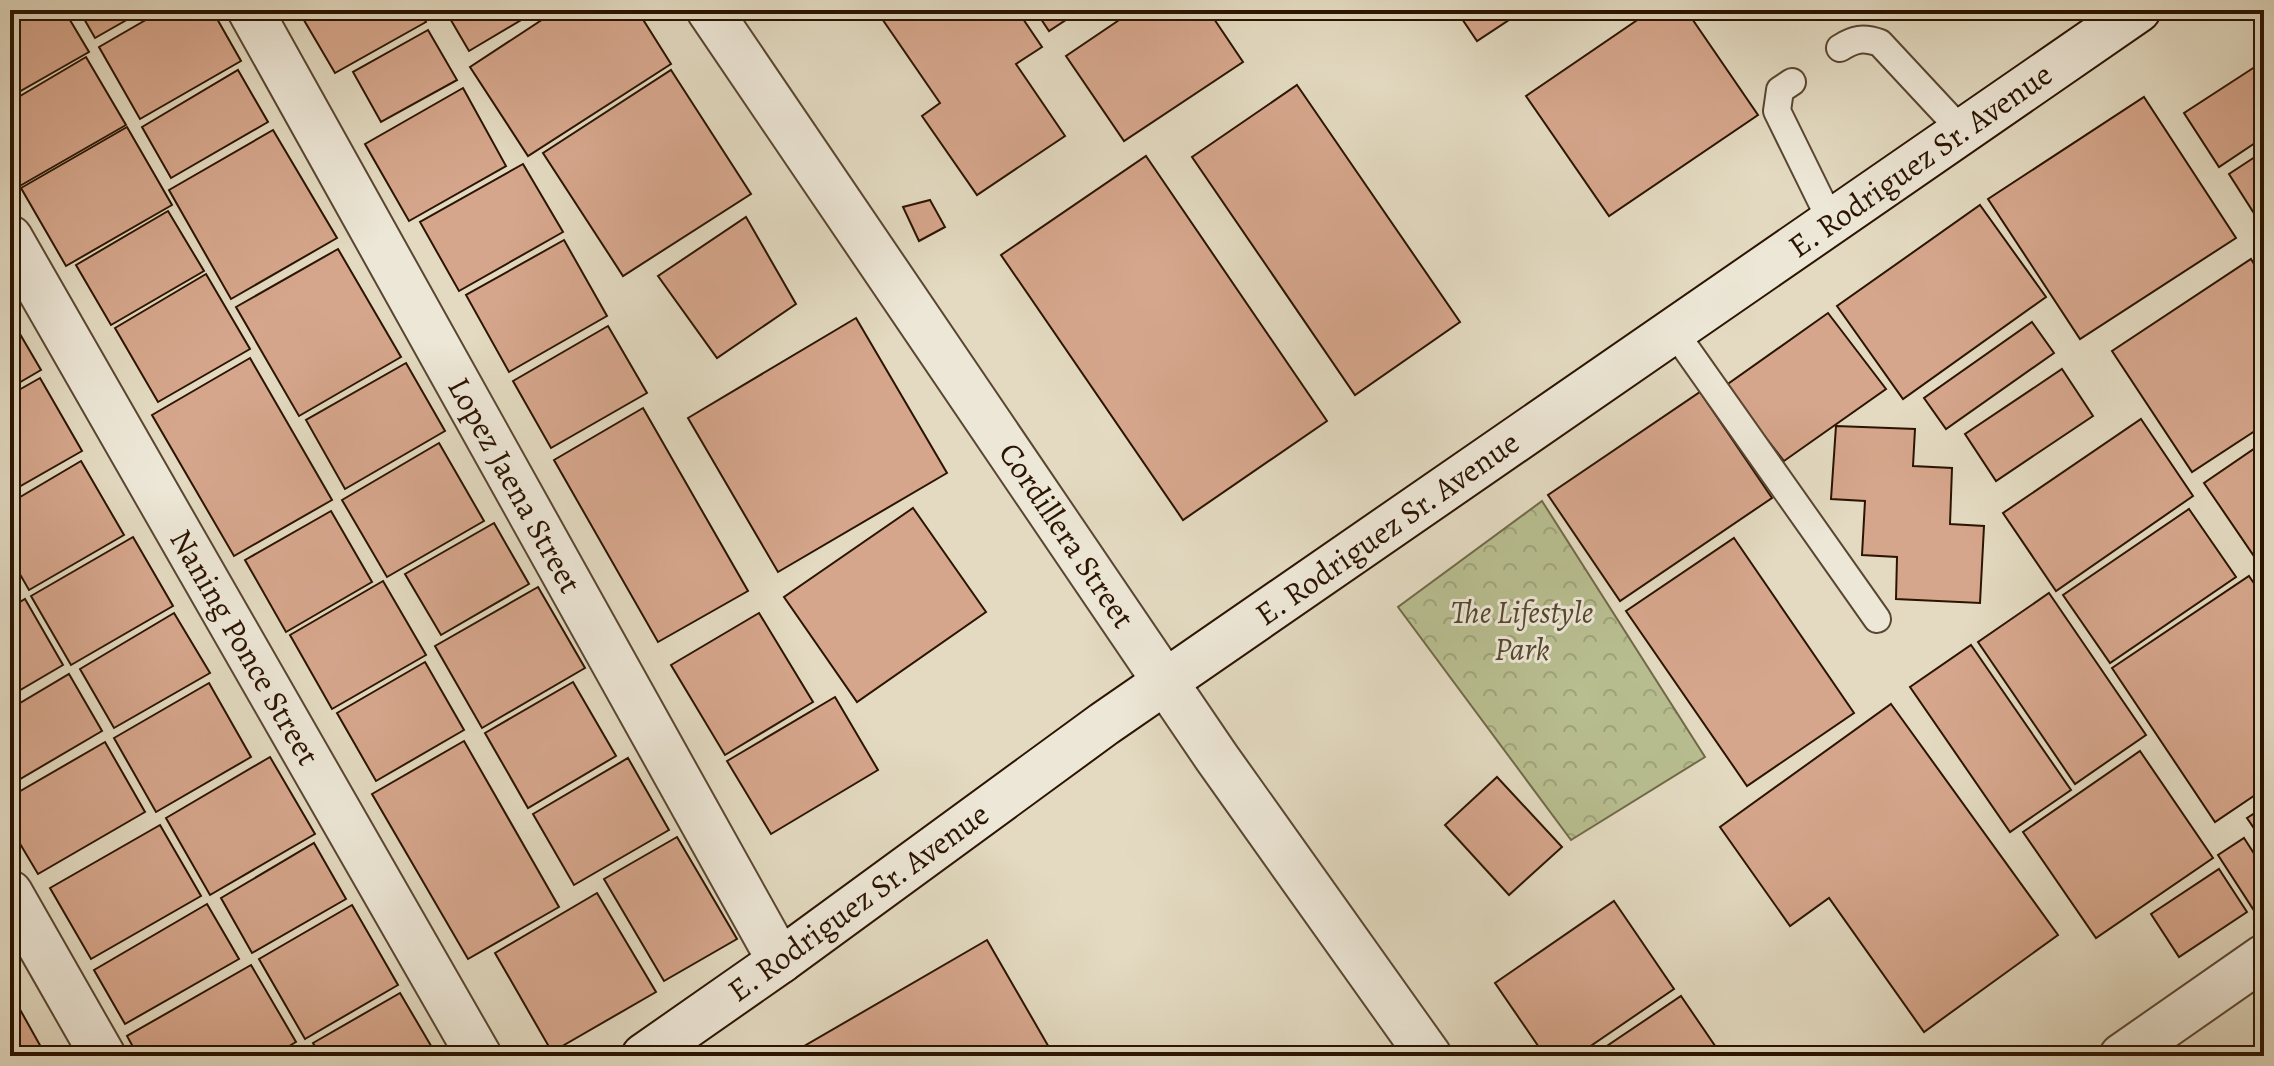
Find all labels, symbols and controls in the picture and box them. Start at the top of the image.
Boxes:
street label: E. Rodriguez Sr. Avenue [1779,52,2061,268]
street label: Lopez Jaena Street [437,369,593,601]
street label: E. Rodriguez Sr. Avenue [1246,420,1528,636]
street label: Cordillera Street [989,433,1145,637]
street label: Naning Ponce Street [159,521,331,773]
park label: The Lifestyle Park [1451,590,1593,671]
street label: E. Rodriguez Sr. Avenue [718,792,998,1012]

